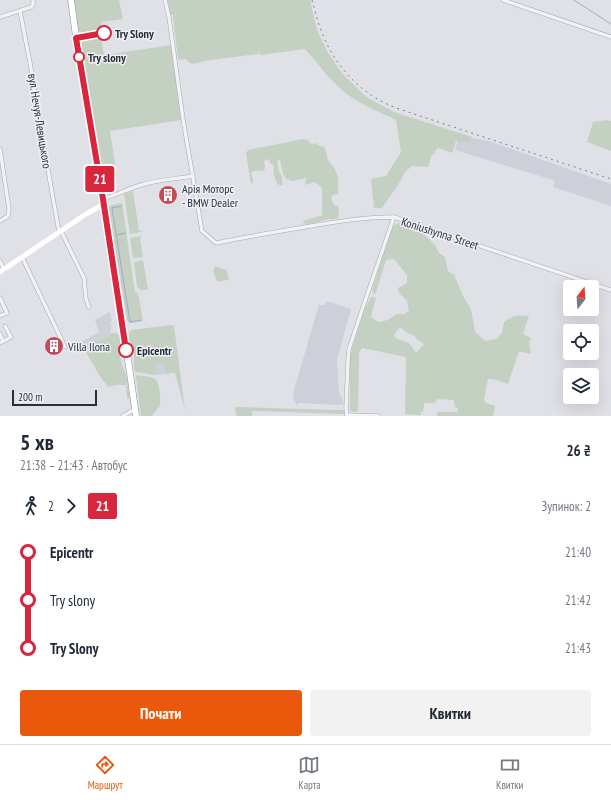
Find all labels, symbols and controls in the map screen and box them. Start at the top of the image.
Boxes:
marker: Try Slony [96,25,112,41]
place label: Try Slony [115,26,154,41]
place label: Try slony [88,50,126,65]
marker: Try slony [73,51,85,63]
street label: вул. Нечуя-Левицького [25,72,55,170]
line badge: 21 [82,166,118,192]
text: 21 [93,170,107,188]
place label: Арія Моторс - BMW Dealer [182,181,239,210]
building icon: Арія Моторс - BMW Dealer [157,184,179,206]
street label: Koniushynna Street [400,213,481,253]
north arrow [563,280,599,316]
map controls [563,280,599,404]
button: locate [563,324,599,360]
building icon: Villa Ilona [43,335,65,357]
place label: Villa Ilona [67,339,110,354]
marker: Epicentr [118,342,134,358]
place label: Epicentr [137,343,172,358]
button: layers [563,368,599,404]
scale bar [12,388,97,407]
text: 200 m [18,390,42,404]
text: 5 хв [20,428,54,456]
text: 26 ₴ [566,441,591,460]
text: 21:38 – 21:43 · Автобус [20,457,127,474]
icon: walk [20,495,42,517]
icon: forward [60,495,82,517]
text: 21 [96,497,109,515]
text: 2 [48,498,54,515]
text: Зупинок: 2 [542,498,591,515]
text: Epicentr [50,543,94,562]
text: 21:40 [565,544,591,561]
text: Try slony [50,591,95,610]
text: 21:42 [565,592,591,609]
text: Try Slony [50,639,98,658]
text: 21:43 [565,640,591,657]
button: Почати [20,690,302,736]
button: Квитки [310,690,591,736]
tab: Маршрут [88,754,123,792]
tab: Карта [298,754,321,792]
tab: Квитки [496,754,523,792]

